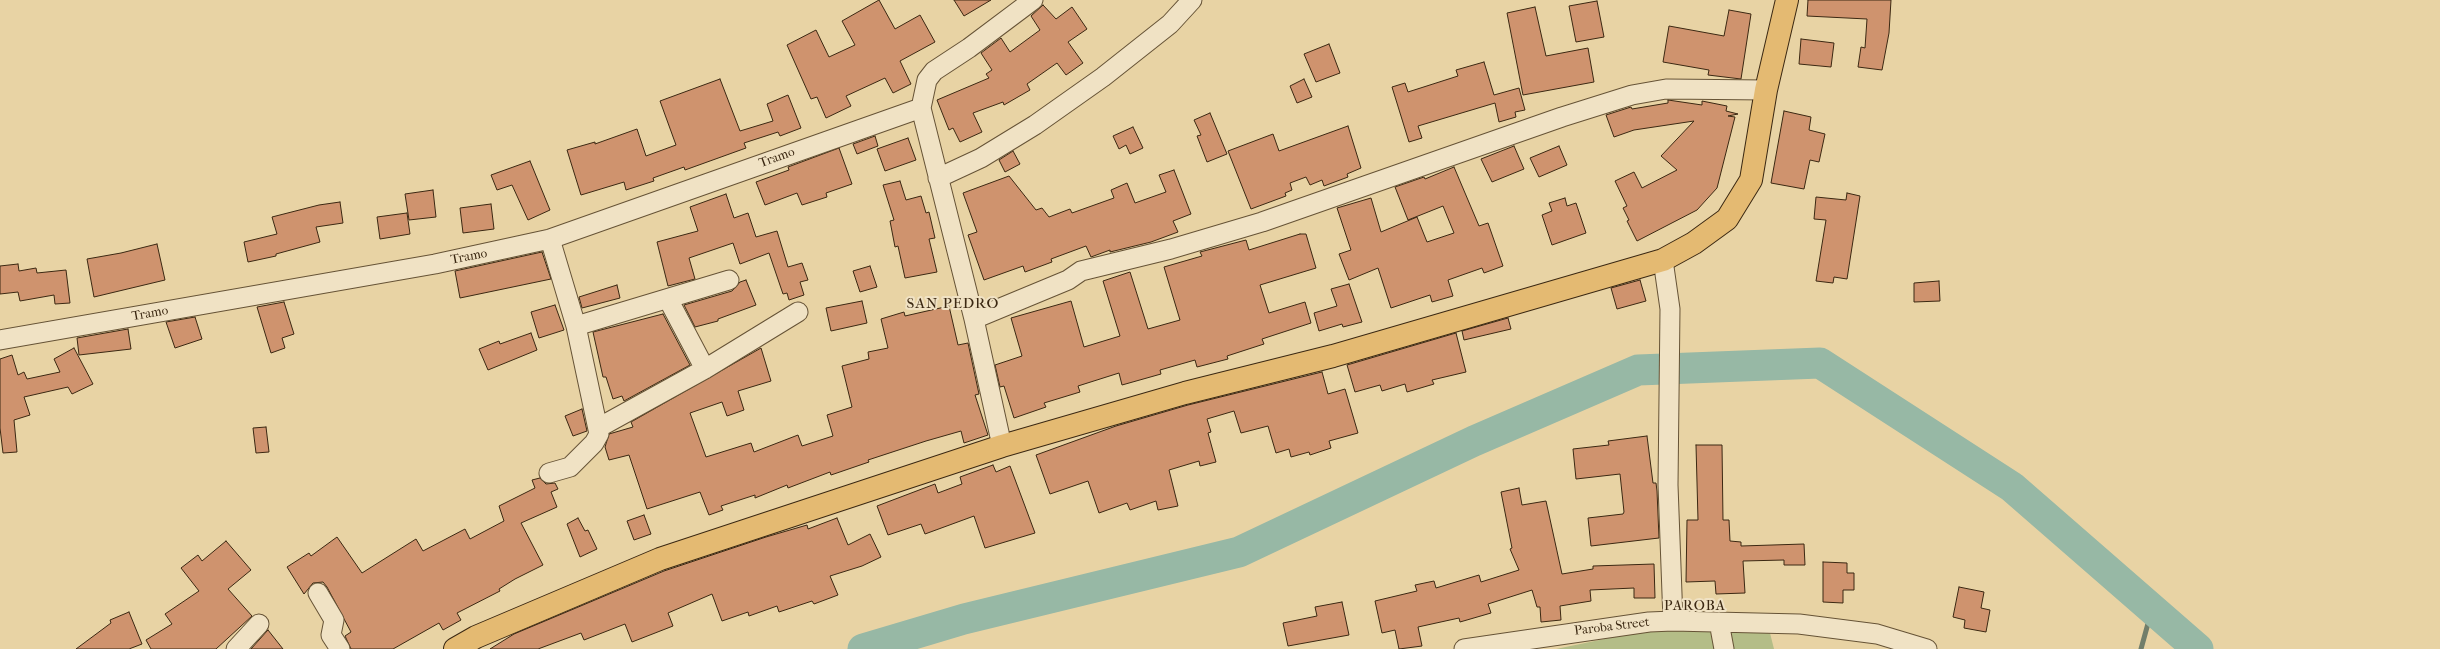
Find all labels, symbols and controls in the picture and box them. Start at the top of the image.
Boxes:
street label: Tramo [757,144,797,172]
street label: Tramo [449,246,489,268]
district label: SAN PEDRO [907,295,999,313]
street label: Tramo [131,303,169,325]
district label: PAROBA [1664,599,1726,615]
street label: Paroba Street [1574,615,1650,639]

